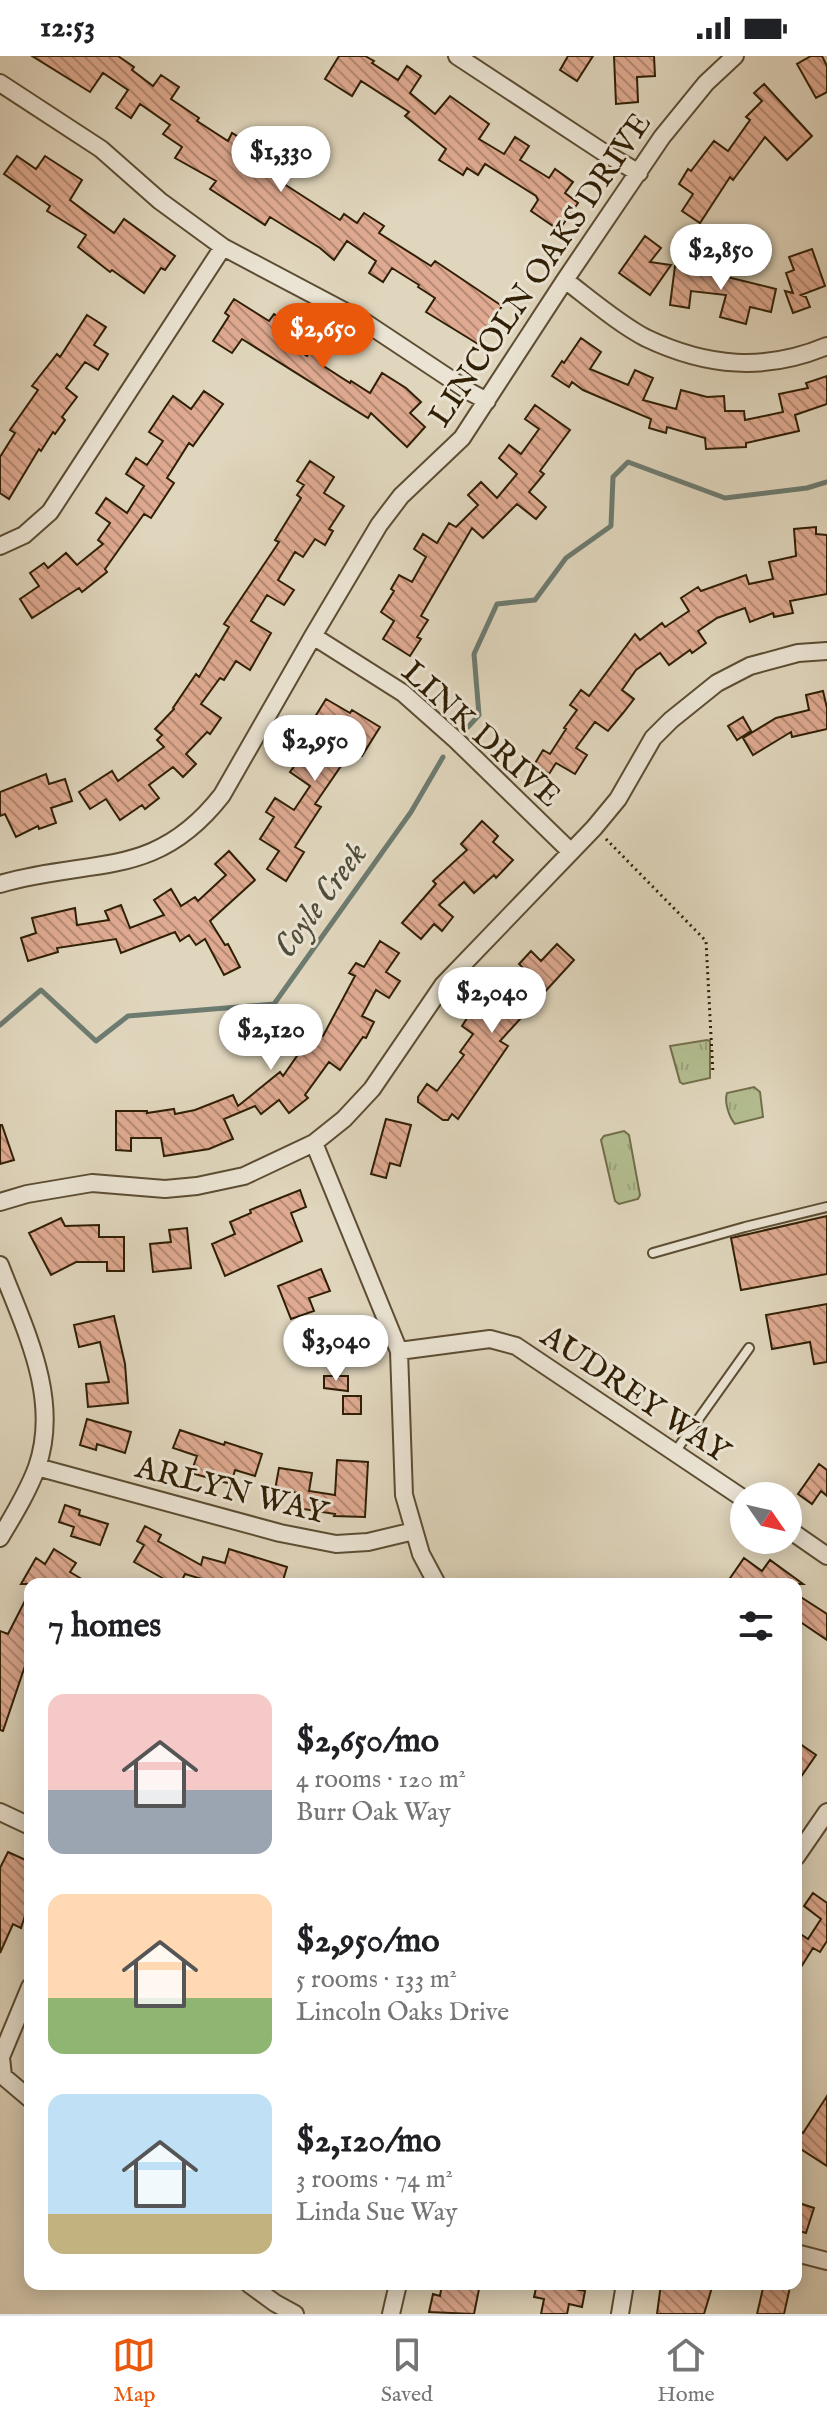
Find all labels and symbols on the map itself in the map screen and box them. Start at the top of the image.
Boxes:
street label: LINCOLN OAKS DRIVE [421,105,662,435]
pin: $1,330 [216,126,346,194]
pin: $2,850 [656,224,786,292]
pin: $2,650 [258,303,388,371]
street label: LINK DRIVE [392,653,569,817]
pin: $2,950 [250,715,380,783]
water label: Coyle Creek [265,834,378,967]
pin: $2,040 [427,967,557,1035]
pin: $2,120 [206,1004,336,1072]
pin: $3,040 [271,1315,401,1383]
street label: AUDREY WAY [531,1316,738,1474]
street label: ARLYN WAY [130,1448,333,1535]
north arrow [730,1482,802,1554]

